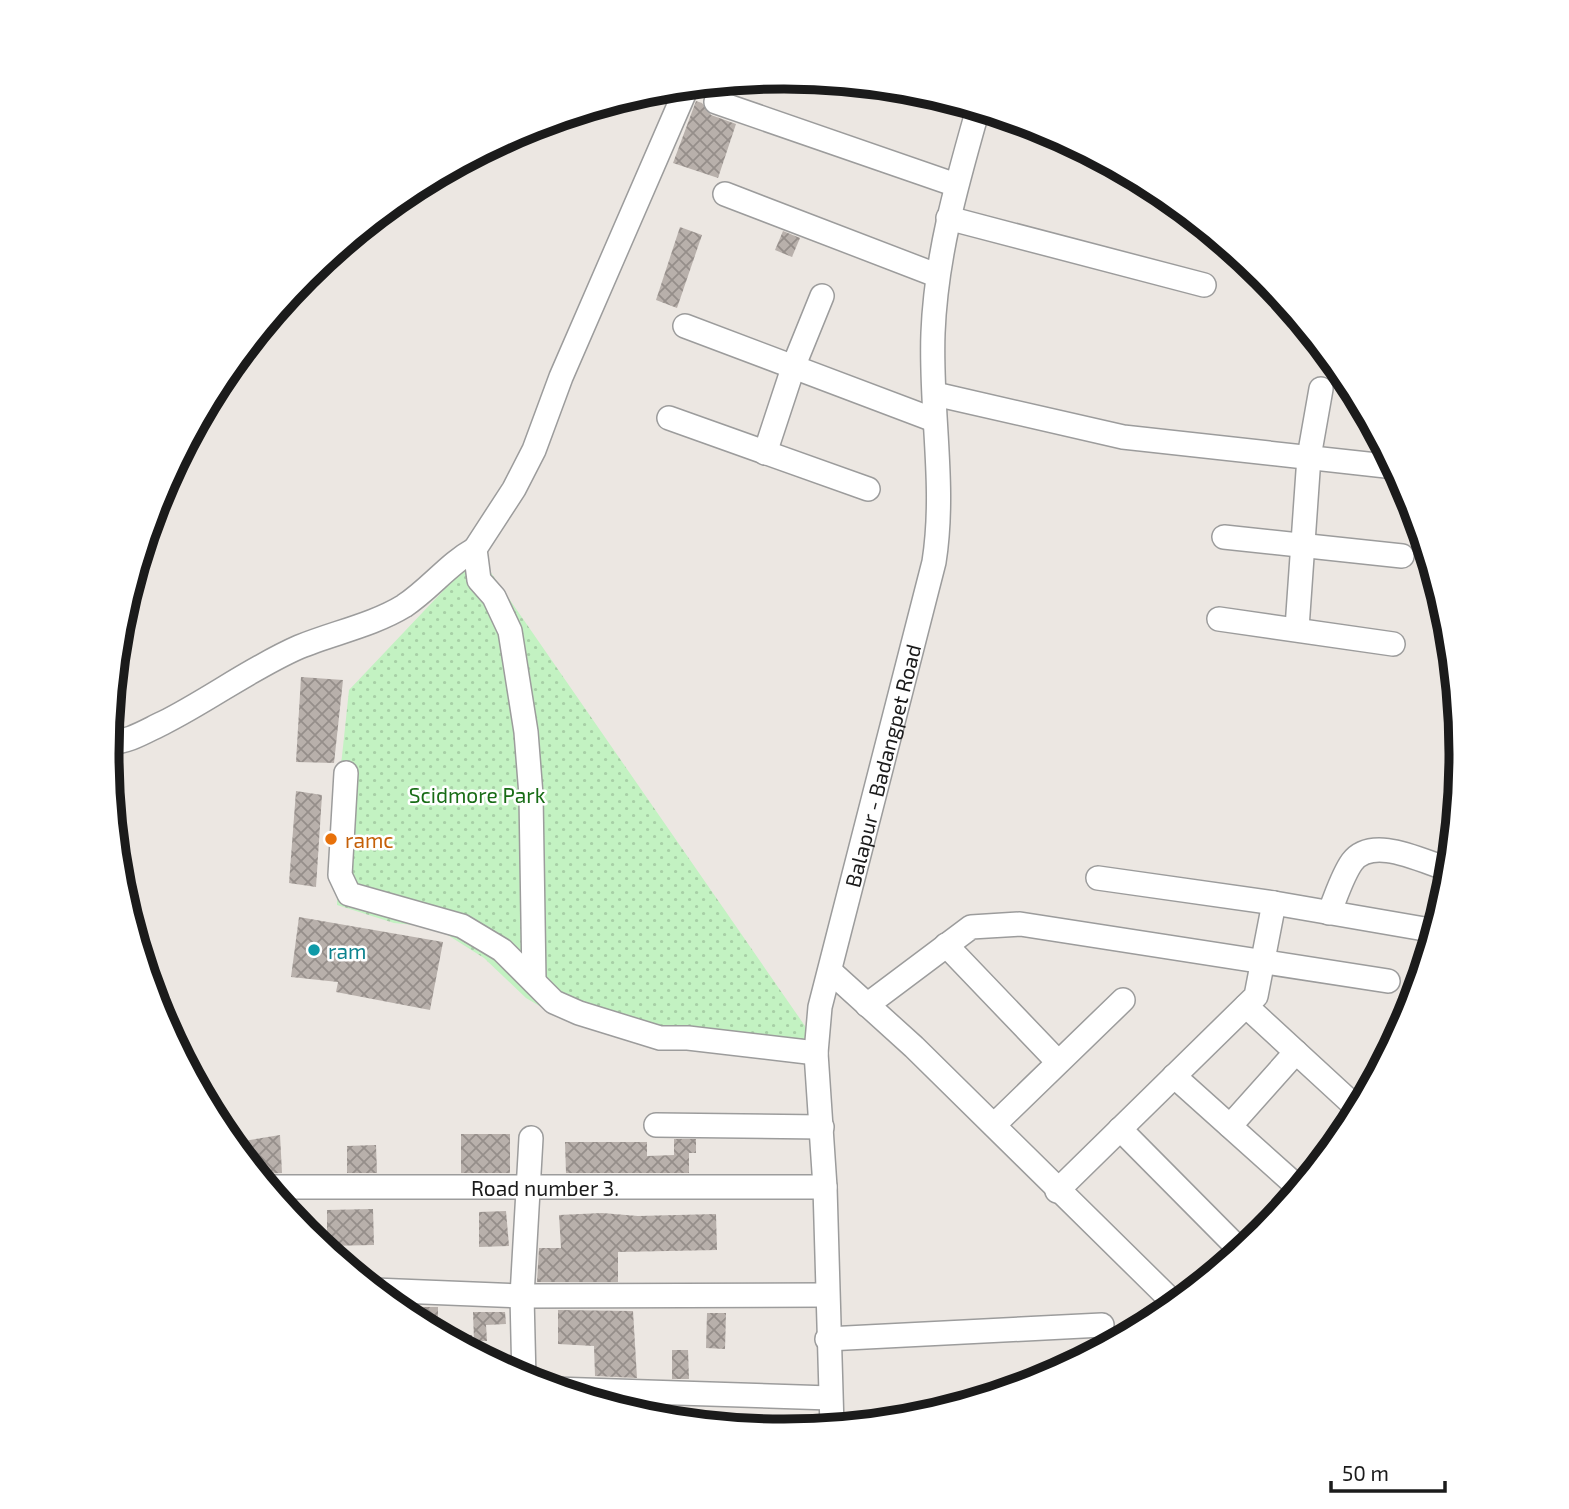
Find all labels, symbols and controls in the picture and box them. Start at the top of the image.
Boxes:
street label: Balapur - Badangpet Road [839,641,925,890]
park label: Scidmore Park [409,782,546,807]
place label: ramc [345,827,394,852]
marker: ramc [323,831,339,847]
place label: ram [328,938,366,963]
marker: ram [306,942,322,958]
street label: Road number 3. [471,1175,619,1200]
scale bar [1331,1450,1445,1494]
text: 50 m [1342,1460,1389,1485]

